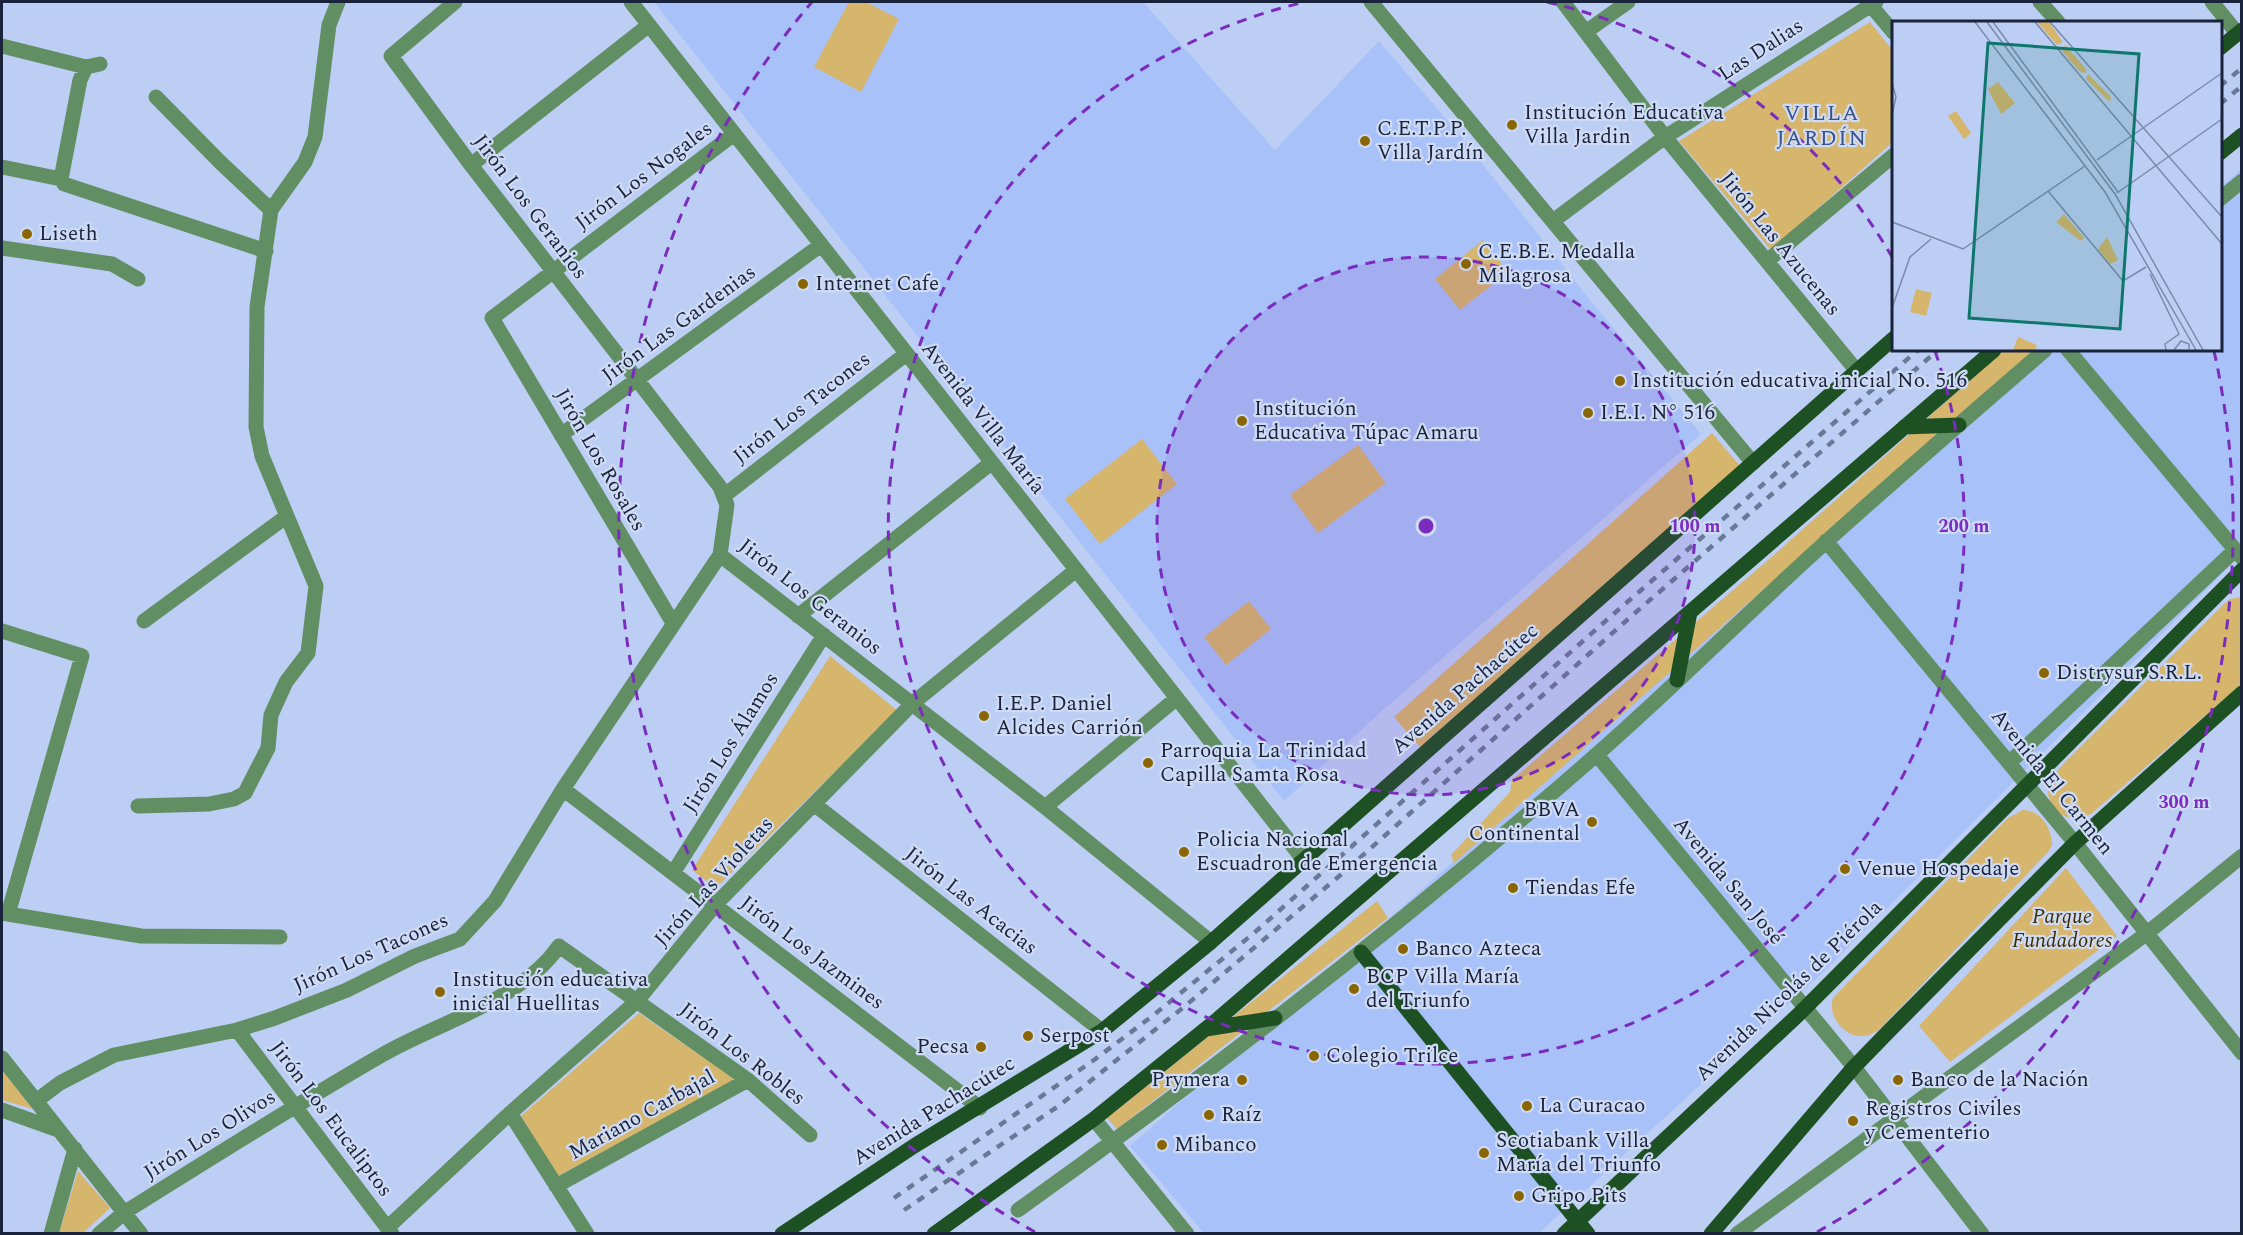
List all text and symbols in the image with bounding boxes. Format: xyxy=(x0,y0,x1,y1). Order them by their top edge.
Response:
street label: Las Dalias xyxy=(1712,10,1810,90)
inset map xyxy=(1892,21,2222,351)
place label: Institución Educativa Villa Jardin xyxy=(1524,97,1725,153)
district label: VILLA JARDÍN xyxy=(1777,97,1867,155)
street label: Jirón Los Nogales xyxy=(568,113,720,239)
place label: C.E.T.P.P. Villa Jardín xyxy=(1377,113,1484,169)
marker: Institución Educativa Villa Jardin xyxy=(1505,118,1519,132)
street label: Jirón Los Geranios xyxy=(465,128,595,286)
marker: C.E.T.P.P. Villa Jardín xyxy=(1358,134,1372,148)
street label: Jirón Las Azucenas xyxy=(1711,165,1849,323)
place label: Liseth xyxy=(39,218,98,250)
marker: Liseth xyxy=(20,227,34,241)
place label: C.E.B.E. Medalla Milagrosa xyxy=(1478,236,1636,292)
street label: Jirón Las Gardenias xyxy=(595,257,763,391)
marker: C.E.B.E. Medalla Milagrosa xyxy=(1459,257,1473,271)
place label: Internet Cafe xyxy=(815,268,939,300)
marker: Internet Cafe xyxy=(796,277,810,291)
street label: Avenida Villa María xyxy=(913,335,1054,502)
street label: Jirón Los Tacones xyxy=(726,344,878,472)
place label: Institución educativa inicial No. 516 xyxy=(1632,365,1967,397)
marker: Institución educativa inicial No. 516 xyxy=(1613,374,1627,388)
street label: Jirón Los Rosales xyxy=(546,382,654,538)
place label: Institución Educativa Túpac Amaru xyxy=(1254,393,1479,449)
place label: I.E.I. N° 516 xyxy=(1600,397,1715,429)
marker: I.E.I. N° 516 xyxy=(1581,406,1595,420)
marker: Institución Educativa Túpac Amaru xyxy=(1235,414,1249,428)
text: 100 m xyxy=(1669,513,1721,540)
text: 200 m xyxy=(1938,513,1990,540)
centre of rings xyxy=(1416,516,1436,536)
street label: Jirón Los Geranios xyxy=(731,531,889,663)
street label: Avenida Pachacútec xyxy=(1384,616,1546,762)
place label: Distrysur S.R.L. xyxy=(2056,657,2202,689)
street label: Jirón Los Álamos xyxy=(675,666,787,820)
marker: Distrysur S.R.L. xyxy=(2037,666,2051,680)
place label: I.E.P. Daniel Alcides Carrión xyxy=(996,688,1143,744)
street label: Avenida El Carmen xyxy=(1983,702,2121,862)
marker: I.E.P. Daniel Alcides Carrión xyxy=(977,709,991,723)
place label: Parroquia La Trinidad Capilla Samta Rosa xyxy=(1160,735,1367,791)
marker: Parroquia La Trinidad Capilla Samta Rosa xyxy=(1141,756,1155,770)
text: 300 m xyxy=(2158,789,2210,816)
place label: BBVA Continental xyxy=(1469,794,1580,850)
street label: Jirón Las Violetas xyxy=(647,810,781,954)
street label: Avenida San José xyxy=(1665,810,1791,952)
marker: BBVA Continental xyxy=(1585,815,1599,829)
place label: Policia Nacional Escuadron de Emergencia xyxy=(1196,824,1438,880)
street label: Jirón Las Acacias xyxy=(898,839,1044,963)
marker: Policia Nacional Escuadron de Emergencia xyxy=(1177,845,1191,859)
place label: Venue Hospedaje xyxy=(1857,853,2019,885)
marker: Venue Hospedaje xyxy=(1838,862,1852,876)
place label: Tiendas Efe xyxy=(1525,872,1635,904)
marker: Tiendas Efe xyxy=(1506,881,1520,895)
street label: Jirón Los Jazmines xyxy=(733,888,891,1018)
street label: Avenida Nicolás de Piérola xyxy=(1688,892,1891,1089)
park label: Parque Fundadores xyxy=(2012,901,2113,957)
street label: Jirón Los Tacones xyxy=(288,904,454,1002)
place label: Banco Azteca xyxy=(1415,933,1542,965)
marker: Banco Azteca xyxy=(1396,942,1410,956)
place label: BCP Villa María del Triunfo xyxy=(1366,961,1520,1017)
place label: Institución educativa inicial Huellitas xyxy=(452,964,649,1020)
marker: BCP Villa María del Triunfo xyxy=(1347,982,1361,996)
marker: Institución educativa inicial Huellitas xyxy=(433,985,447,999)
street label: Jirón Los Robles xyxy=(672,994,812,1114)
place label: Serpost xyxy=(1040,1020,1110,1052)
marker: Serpost xyxy=(1021,1029,1035,1043)
place label: Pecsa xyxy=(916,1031,970,1063)
street label: Jirón Los Eucaliptos xyxy=(261,1034,401,1204)
marker: Pecsa xyxy=(974,1040,988,1054)
place label: Colegio Trilce xyxy=(1326,1040,1458,1072)
street label: Avenida Pachacútec xyxy=(847,1048,1021,1174)
marker: Colegio Trilce xyxy=(1307,1049,1321,1063)
street label: Mariano Carbajal xyxy=(563,1061,721,1169)
place label: Prymera xyxy=(1151,1064,1231,1096)
place label: Banco de la Nación xyxy=(1910,1064,2089,1096)
marker: Prymera xyxy=(1235,1073,1249,1087)
marker: Banco de la Nación xyxy=(1891,1073,1905,1087)
street label: Jirón Los Olivos xyxy=(138,1081,282,1189)
place label: La Curacao xyxy=(1539,1090,1645,1122)
place label: Registros Civiles y Cementerio xyxy=(1864,1093,2021,1149)
place label: Raíz xyxy=(1221,1099,1262,1131)
marker: La Curacao xyxy=(1520,1099,1534,1113)
marker: Raíz xyxy=(1202,1108,1216,1122)
marker: Registros Civiles y Cementerio xyxy=(1846,1114,1860,1128)
place label: Scotiabank Villa María del Triunfo xyxy=(1496,1125,1661,1181)
place label: Mibanco xyxy=(1174,1129,1256,1161)
marker: Mibanco xyxy=(1155,1138,1169,1152)
marker: Scotiabank Villa María del Triunfo xyxy=(1477,1146,1491,1160)
place label: Gripo Pits xyxy=(1531,1180,1627,1212)
marker: Gripo Pits xyxy=(1512,1189,1526,1203)

